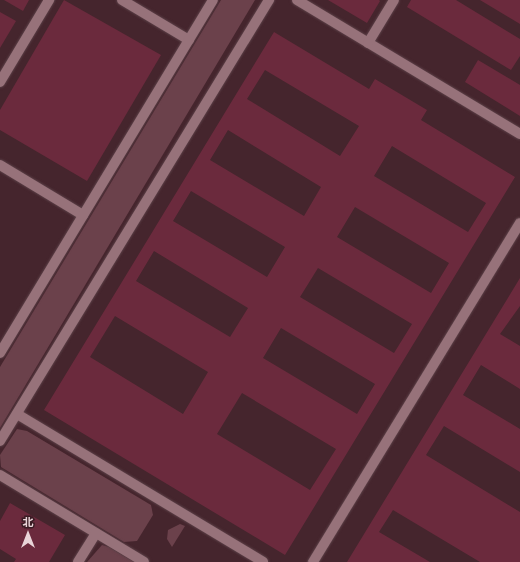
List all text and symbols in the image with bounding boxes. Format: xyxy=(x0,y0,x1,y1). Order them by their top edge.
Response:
north arrow xyxy=(8,514,48,554)
text: 北 xyxy=(23,515,34,529)

